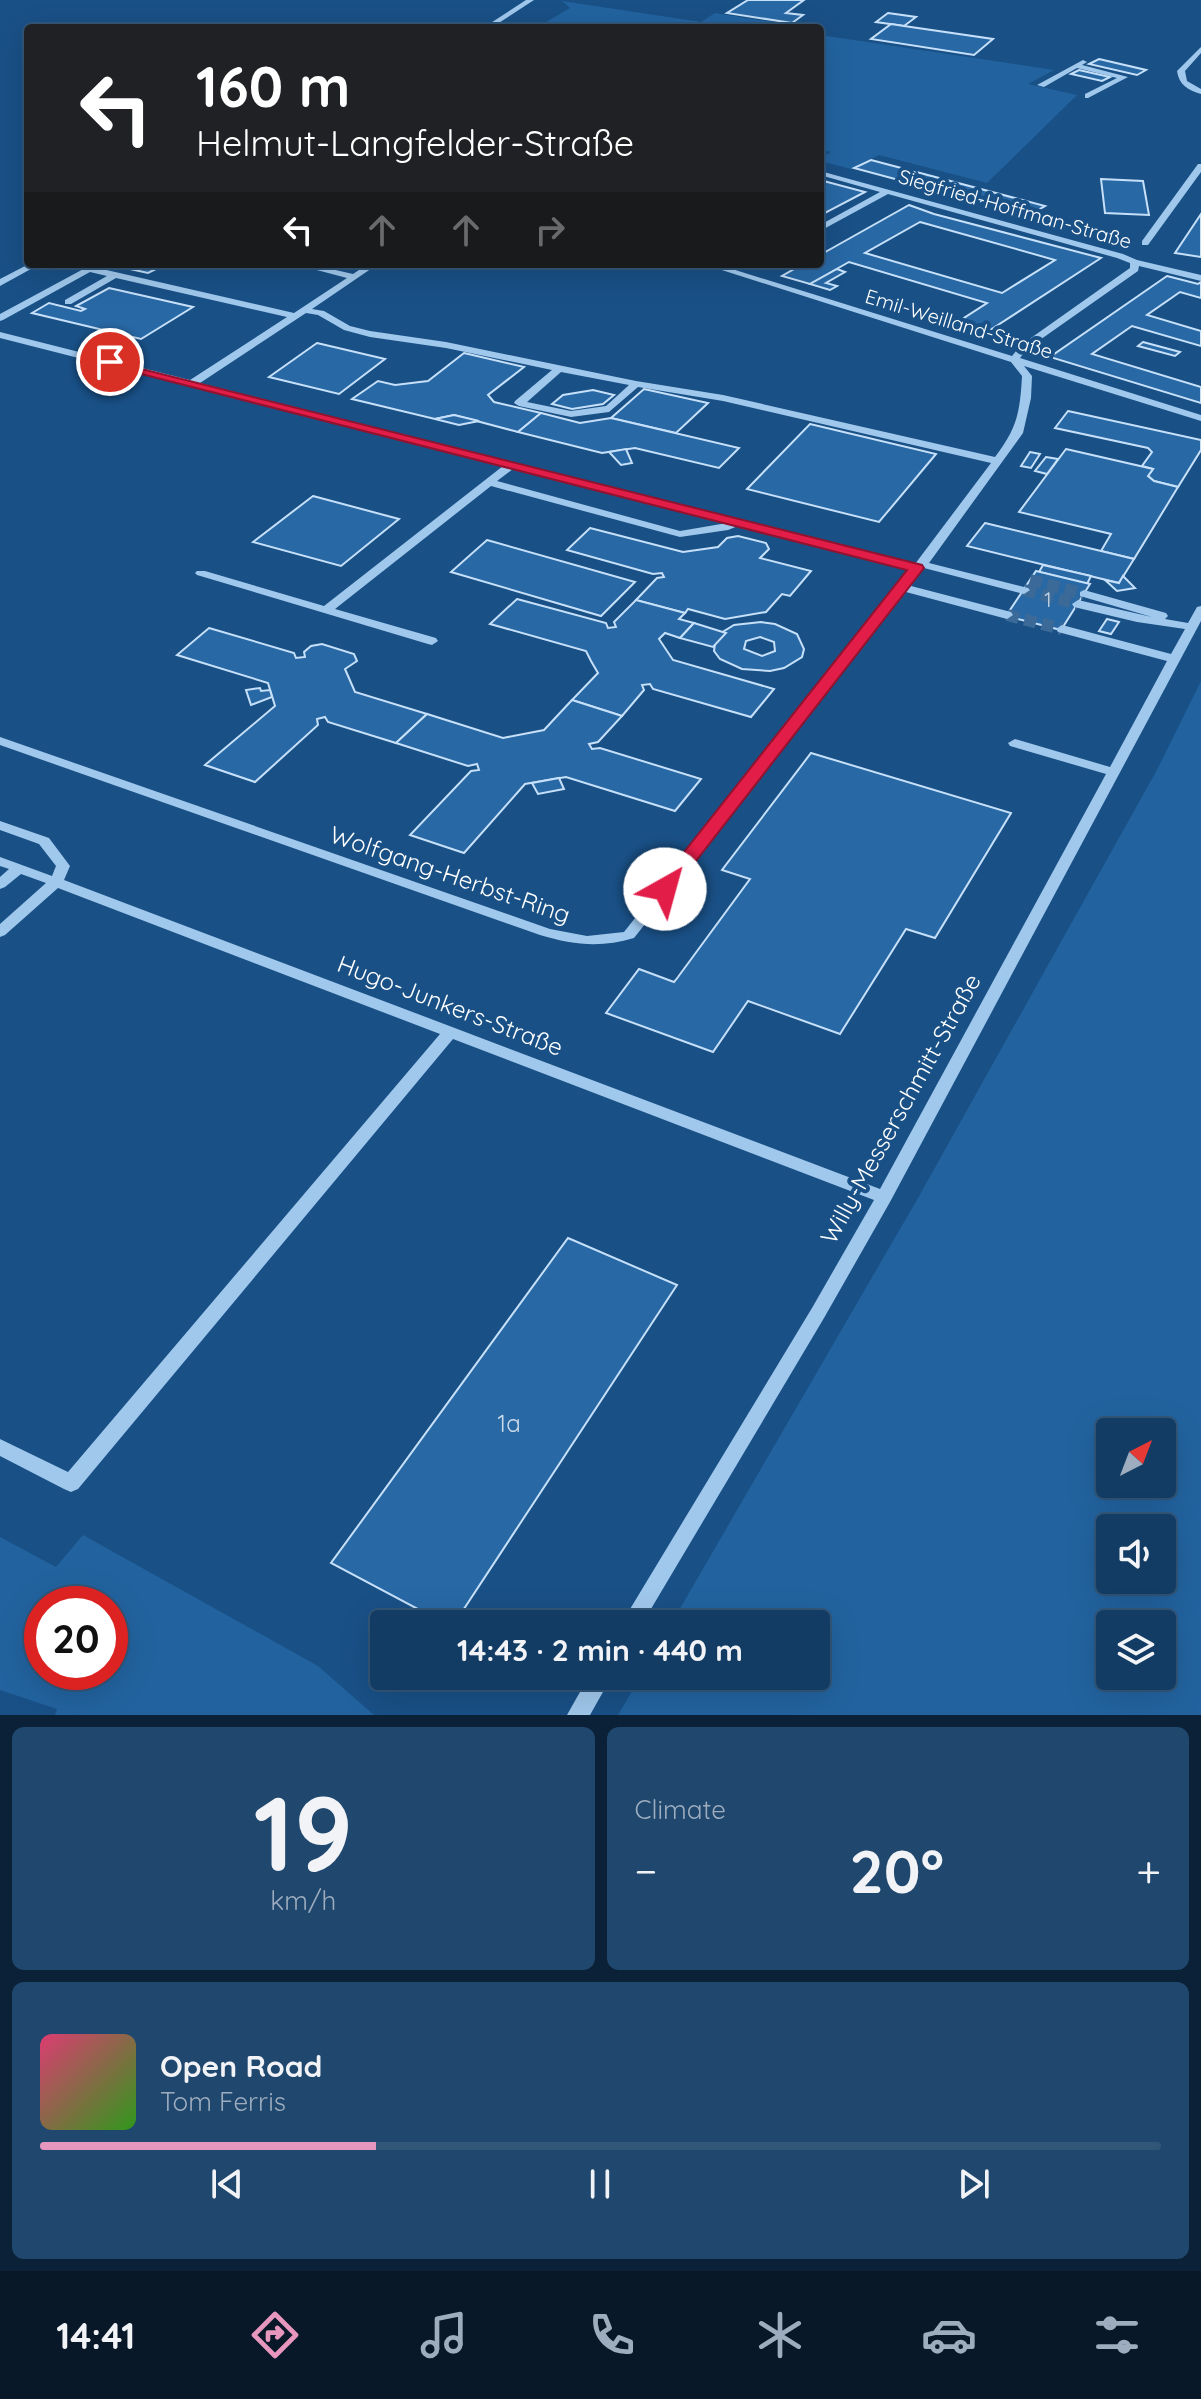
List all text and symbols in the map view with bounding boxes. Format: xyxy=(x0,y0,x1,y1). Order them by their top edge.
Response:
text: 160 m xyxy=(196,51,350,121)
icon: left xyxy=(64,56,168,160)
text: Helmut-Langfelder-Straße xyxy=(196,120,634,165)
street label: Siegfried-Hoffman-Straße xyxy=(896,163,1135,254)
icon: left xyxy=(276,208,320,252)
icon: ahead xyxy=(360,208,404,252)
icon: ahead xyxy=(444,208,488,252)
icon: right xyxy=(528,208,572,252)
street label: Emil-Weilland-Straße xyxy=(862,283,1056,364)
pin xyxy=(76,328,144,396)
icon: arrive xyxy=(88,340,132,384)
house number: 1 xyxy=(1044,587,1052,612)
street label: Wolfgang-Herbst-Ring xyxy=(326,819,575,929)
position arrow xyxy=(623,847,707,931)
street label: Hugo-Junkers-Straße xyxy=(333,948,567,1062)
street label: Willy-Messerschmitt-Straße xyxy=(813,968,987,1249)
house number: 1a xyxy=(497,1408,521,1438)
north arrow xyxy=(1096,1418,1176,1498)
map controls xyxy=(1096,1418,1176,1690)
button: sound xyxy=(1096,1514,1176,1594)
speed limit sign: 20 xyxy=(24,1586,128,1690)
button: layers xyxy=(1096,1610,1176,1690)
text: 14:43 · 2 min · 440 m xyxy=(457,1631,743,1669)
text: 19 xyxy=(253,1767,353,1897)
text: Climate xyxy=(635,1793,726,1826)
text: 20° xyxy=(850,1833,944,1908)
text: − xyxy=(635,1843,657,1898)
text: + xyxy=(1136,1843,1161,1898)
text: km/h xyxy=(270,1884,336,1917)
text: Open Road xyxy=(160,2047,322,2085)
text: Tom Ferris xyxy=(160,2085,286,2118)
icon: previous xyxy=(205,2162,249,2206)
icon: pause xyxy=(578,2162,622,2206)
icon: next xyxy=(952,2162,996,2206)
icon: directions xyxy=(247,2307,303,2363)
icon: music xyxy=(416,2307,472,2363)
icon: phone xyxy=(584,2307,640,2363)
icon: climate xyxy=(752,2307,808,2363)
icon: car xyxy=(921,2307,977,2363)
icon: filters xyxy=(1089,2307,1145,2363)
text: 14:41 xyxy=(56,2313,135,2358)

